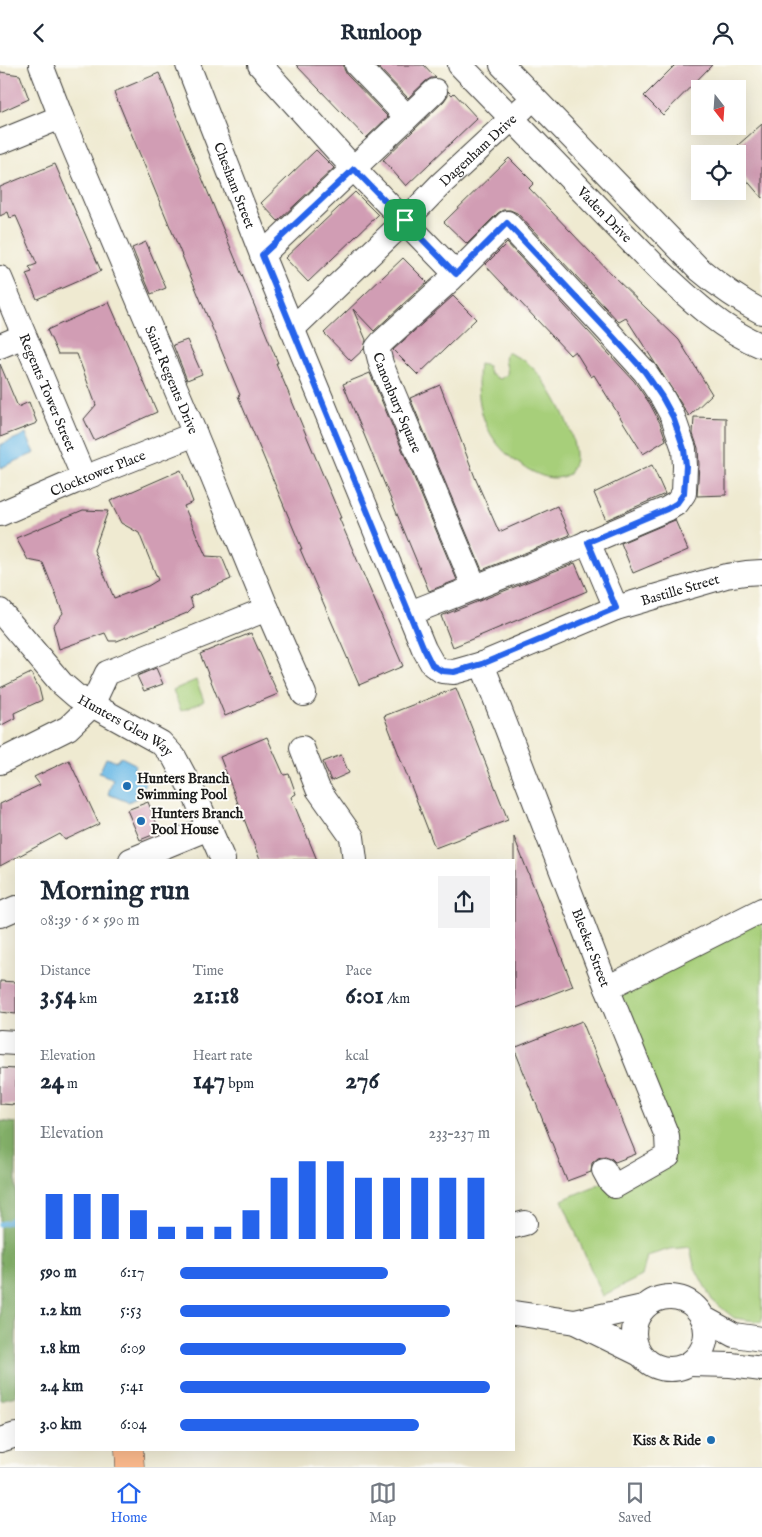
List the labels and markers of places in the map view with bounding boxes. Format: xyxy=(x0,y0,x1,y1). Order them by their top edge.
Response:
pin xyxy=(384,199,426,241)
place label: Hunters Branch Swimming Pool xyxy=(137,770,230,804)
marker: Hunters Branch Swimming Pool xyxy=(121,780,133,792)
place label: Hunters Branch Pool House xyxy=(151,805,244,839)
marker: Hunters Branch Pool House xyxy=(135,815,147,827)
place label: Kiss & Ride xyxy=(632,1432,702,1450)
marker: Kiss & Ride xyxy=(705,1434,717,1446)

